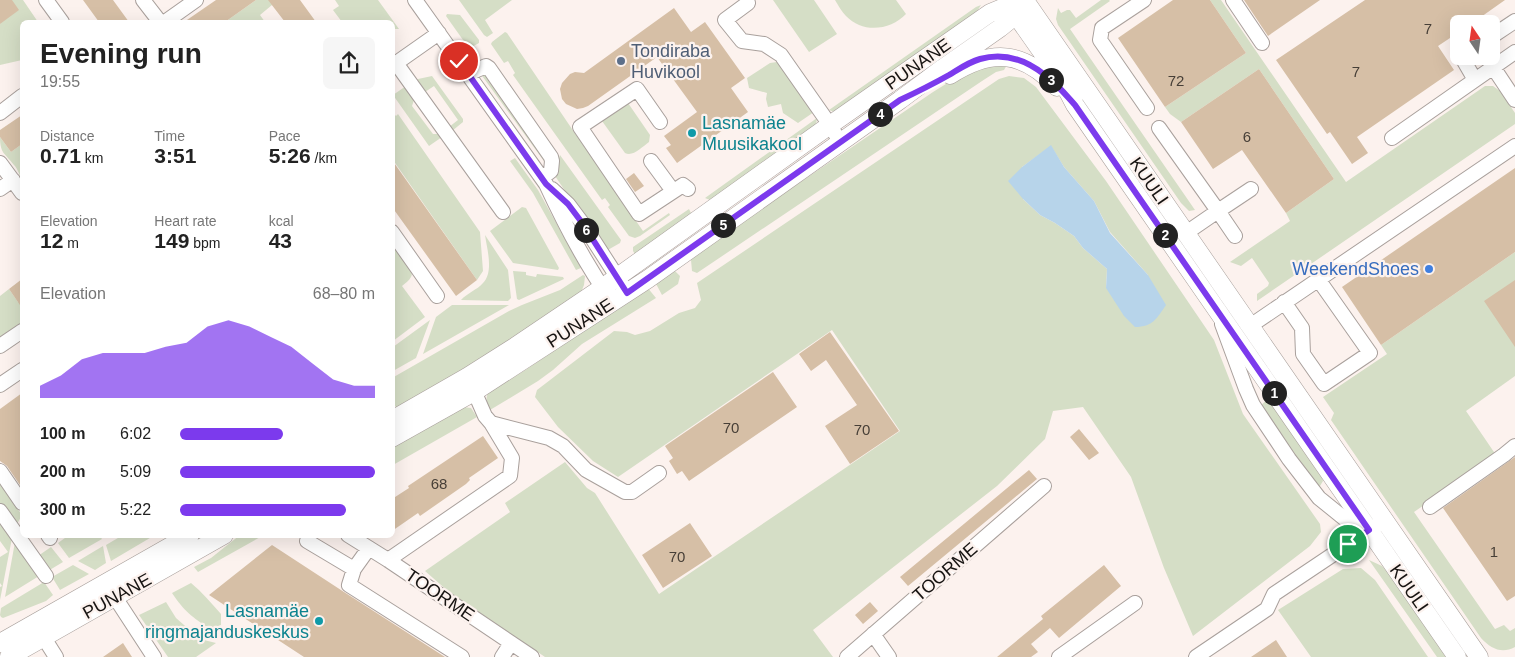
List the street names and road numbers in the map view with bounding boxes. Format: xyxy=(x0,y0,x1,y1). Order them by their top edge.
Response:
street label: PUNANE xyxy=(882,34,954,94)
street label: KUULI xyxy=(1126,154,1172,208)
street label: PUNANE xyxy=(543,294,617,352)
street label: TOORME xyxy=(909,539,981,605)
street label: KUULI xyxy=(1386,561,1432,615)
street label: TOORME xyxy=(402,565,478,625)
street label: PUNANE xyxy=(79,569,155,623)

